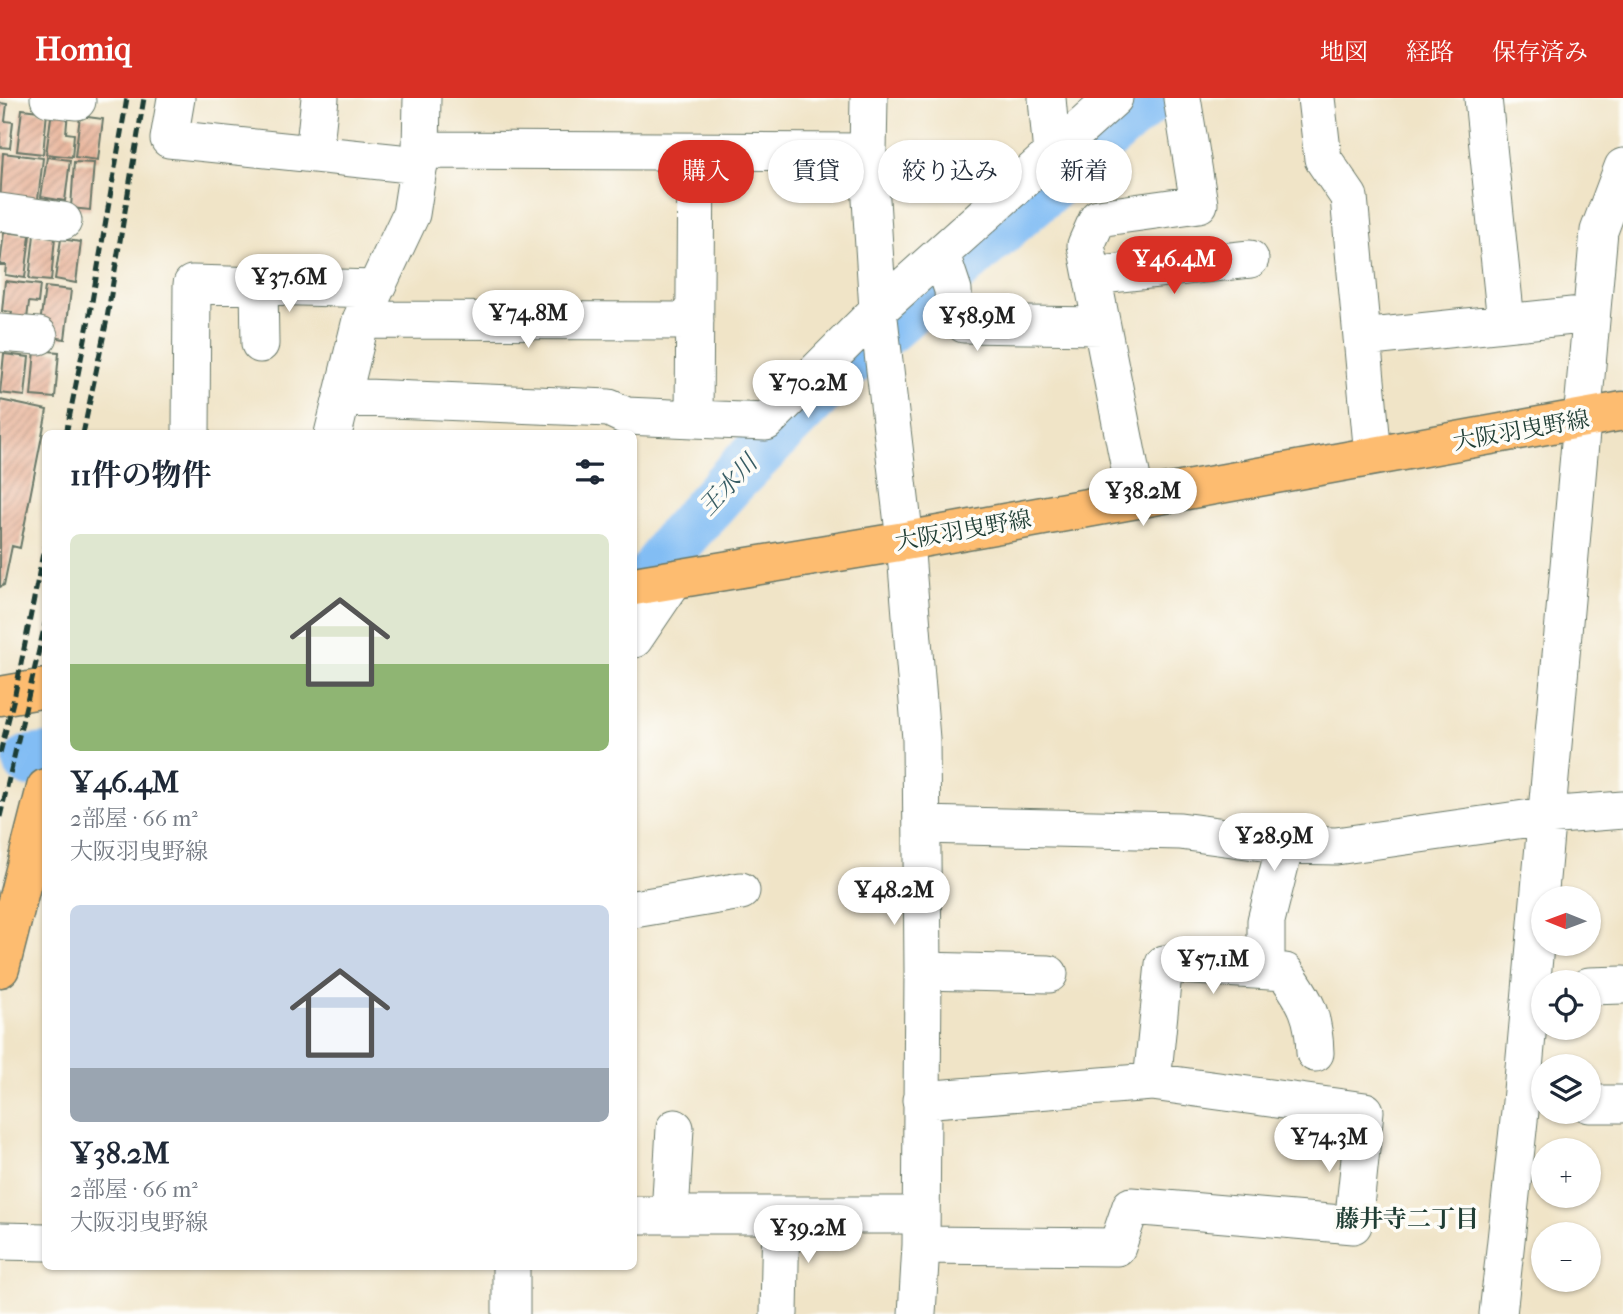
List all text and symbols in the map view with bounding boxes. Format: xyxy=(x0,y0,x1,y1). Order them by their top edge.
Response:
text: Homiq xyxy=(35,30,131,69)
text: 地図 xyxy=(1320,38,1368,66)
text: 経路 xyxy=(1406,38,1454,66)
text: 保存済み xyxy=(1492,38,1588,66)
chip: 購入 xyxy=(658,140,754,203)
chip: 賃貸 xyxy=(768,140,864,203)
chip: 絞り込み xyxy=(878,140,1022,203)
chip: 新着 xyxy=(1036,140,1132,203)
pin: ¥46.4M xyxy=(1117,236,1231,296)
text: ¥46.4M xyxy=(1132,245,1216,272)
pin: ¥37.6M xyxy=(232,254,346,314)
text: ¥37.6M xyxy=(251,263,327,290)
pin: ¥74.8M xyxy=(471,290,585,350)
pin: ¥58.9M xyxy=(920,294,1034,353)
text: ¥74.8M xyxy=(488,299,568,326)
text: ¥58.9M xyxy=(939,302,1015,329)
pin: ¥70.2M xyxy=(751,360,865,420)
text: ¥70.2M xyxy=(769,369,847,396)
street label: 大阪羽曳野線 xyxy=(1451,405,1591,456)
water label: 王水川 xyxy=(693,447,765,521)
icon: filters xyxy=(571,453,609,491)
text: 11件の物件 xyxy=(70,458,211,493)
pin: ¥38.2M xyxy=(1086,468,1200,528)
text: ¥38.2M xyxy=(1105,477,1181,504)
street label: 大阪羽曳野線 xyxy=(893,505,1033,556)
icon: home xyxy=(277,579,403,705)
text: ¥46.4M xyxy=(70,765,179,800)
text: 2部屋 · 66 m² xyxy=(70,805,198,832)
pin: ¥28.9M xyxy=(1217,814,1331,873)
text: ¥28.9M xyxy=(1235,822,1313,849)
text: 大阪羽曳野線 xyxy=(70,838,208,865)
pin: ¥48.2M xyxy=(837,868,951,927)
text: ¥48.2M xyxy=(854,876,934,903)
north arrow xyxy=(1531,886,1601,956)
map controls xyxy=(1531,886,1601,1292)
pin: ¥57.1M xyxy=(1156,936,1270,996)
text: ¥57.1M xyxy=(1177,945,1249,972)
icon: home xyxy=(277,950,403,1076)
button: locate xyxy=(1531,970,1601,1040)
button: layers xyxy=(1531,1054,1601,1124)
pin: ¥74.3M xyxy=(1272,1114,1386,1174)
text: ¥74.3M xyxy=(1290,1123,1368,1150)
text: ¥38.2M xyxy=(70,1136,169,1171)
button: + xyxy=(1531,1138,1601,1208)
text: 2部屋 · 66 m² xyxy=(70,1176,198,1203)
district label: 藤井寺二丁目 xyxy=(1335,1205,1479,1233)
pin: ¥39.2M xyxy=(751,1206,865,1265)
text: 大阪羽曳野線 xyxy=(70,1209,208,1236)
text: ¥39.2M xyxy=(770,1214,846,1241)
button: − xyxy=(1531,1222,1601,1292)

